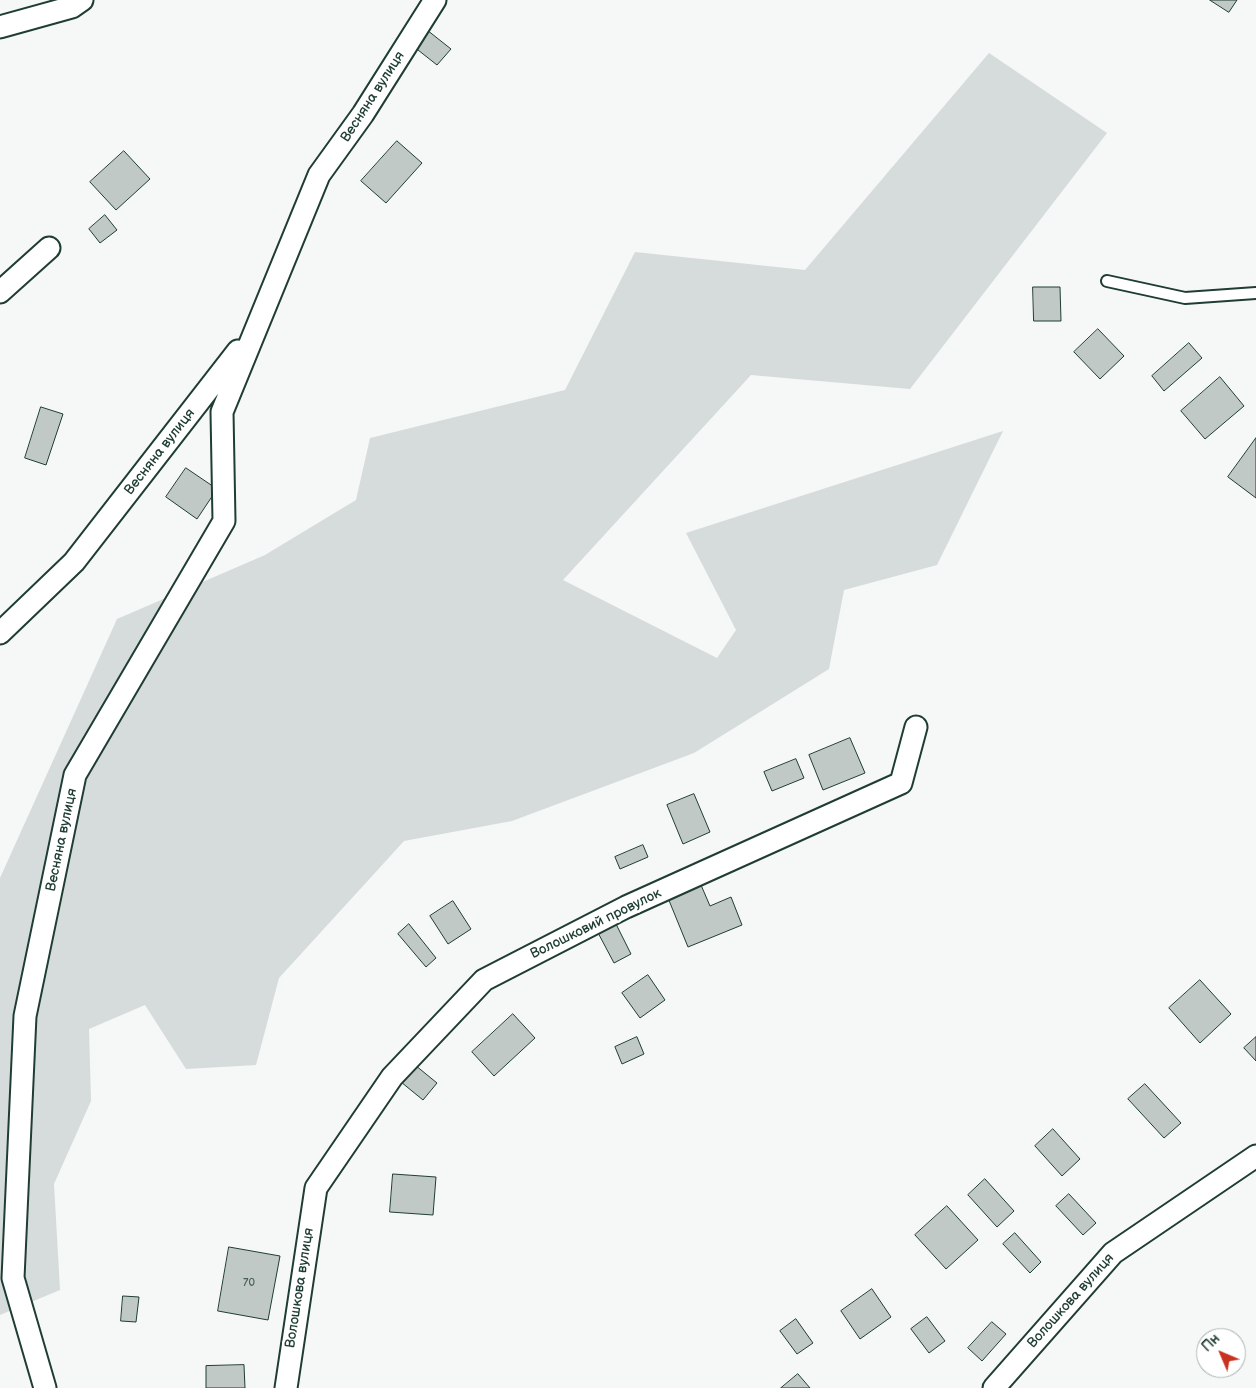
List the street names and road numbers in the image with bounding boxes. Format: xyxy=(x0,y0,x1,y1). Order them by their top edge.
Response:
street label: Весняна вулиця xyxy=(337,48,409,146)
street label: Весняна вулиця xyxy=(121,406,199,498)
street label: Весняна вулиця xyxy=(43,787,81,893)
street label: Волошковий провулок xyxy=(528,885,664,963)
street label: Волошкова вулиця xyxy=(282,1227,318,1349)
street label: Волошкова вулиця xyxy=(1024,1250,1118,1352)

